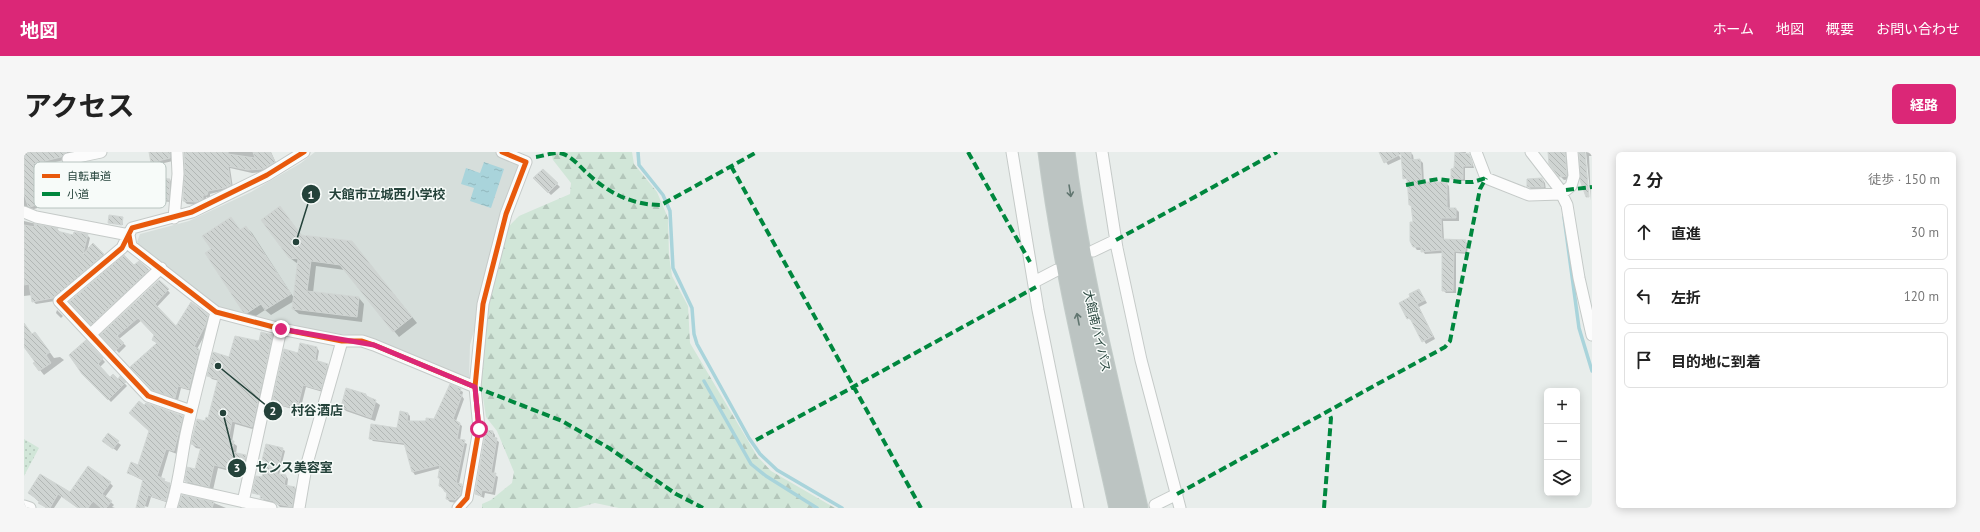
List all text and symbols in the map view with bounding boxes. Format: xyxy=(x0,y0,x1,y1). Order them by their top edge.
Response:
text: 地図 xyxy=(20,18,58,42)
text: ホーム xyxy=(1712,20,1754,38)
text: 地図 xyxy=(1776,20,1804,38)
text: 概要 xyxy=(1826,20,1854,38)
text: お問い合わせ xyxy=(1876,20,1960,38)
button: 経路 xyxy=(1892,84,1956,124)
text: アクセス xyxy=(24,87,135,124)
legend xyxy=(34,162,166,208)
text: 自転車道 xyxy=(67,169,111,183)
text: 2 分 xyxy=(1632,169,1663,191)
text: 徒歩 · 150 m xyxy=(1868,171,1940,188)
callout: 大館市立城西小学校 xyxy=(301,182,454,207)
one-way arrow xyxy=(1066,184,1074,197)
text: 大館市立城西小学校 xyxy=(328,186,446,203)
text: 小道 xyxy=(67,187,89,201)
text: 1 xyxy=(308,187,314,202)
icon: ahead xyxy=(1633,221,1655,243)
text: 直進 xyxy=(1671,224,1701,243)
text: 30 m xyxy=(1911,224,1939,241)
icon: left xyxy=(1633,285,1655,307)
street label: 大館南バイパス xyxy=(1081,288,1114,373)
text: 左折 xyxy=(1671,288,1701,307)
text: 120 m xyxy=(1904,288,1939,305)
one-way arrow xyxy=(1074,313,1082,326)
route end xyxy=(272,320,290,338)
icon: arrive xyxy=(1633,349,1655,371)
text: 目的地に到着 xyxy=(1671,352,1761,371)
map controls xyxy=(1544,388,1580,496)
button: + xyxy=(1544,388,1580,424)
callout: 村谷酒店 xyxy=(263,398,351,423)
text: 村谷酒店 xyxy=(291,402,343,419)
text: 2 xyxy=(270,403,276,418)
route start xyxy=(470,420,488,438)
button: − xyxy=(1544,424,1580,460)
callout: センス美容室 xyxy=(227,455,341,480)
text: センス美容室 xyxy=(255,459,333,476)
text: 3 xyxy=(234,460,240,475)
button: layers xyxy=(1544,460,1580,496)

